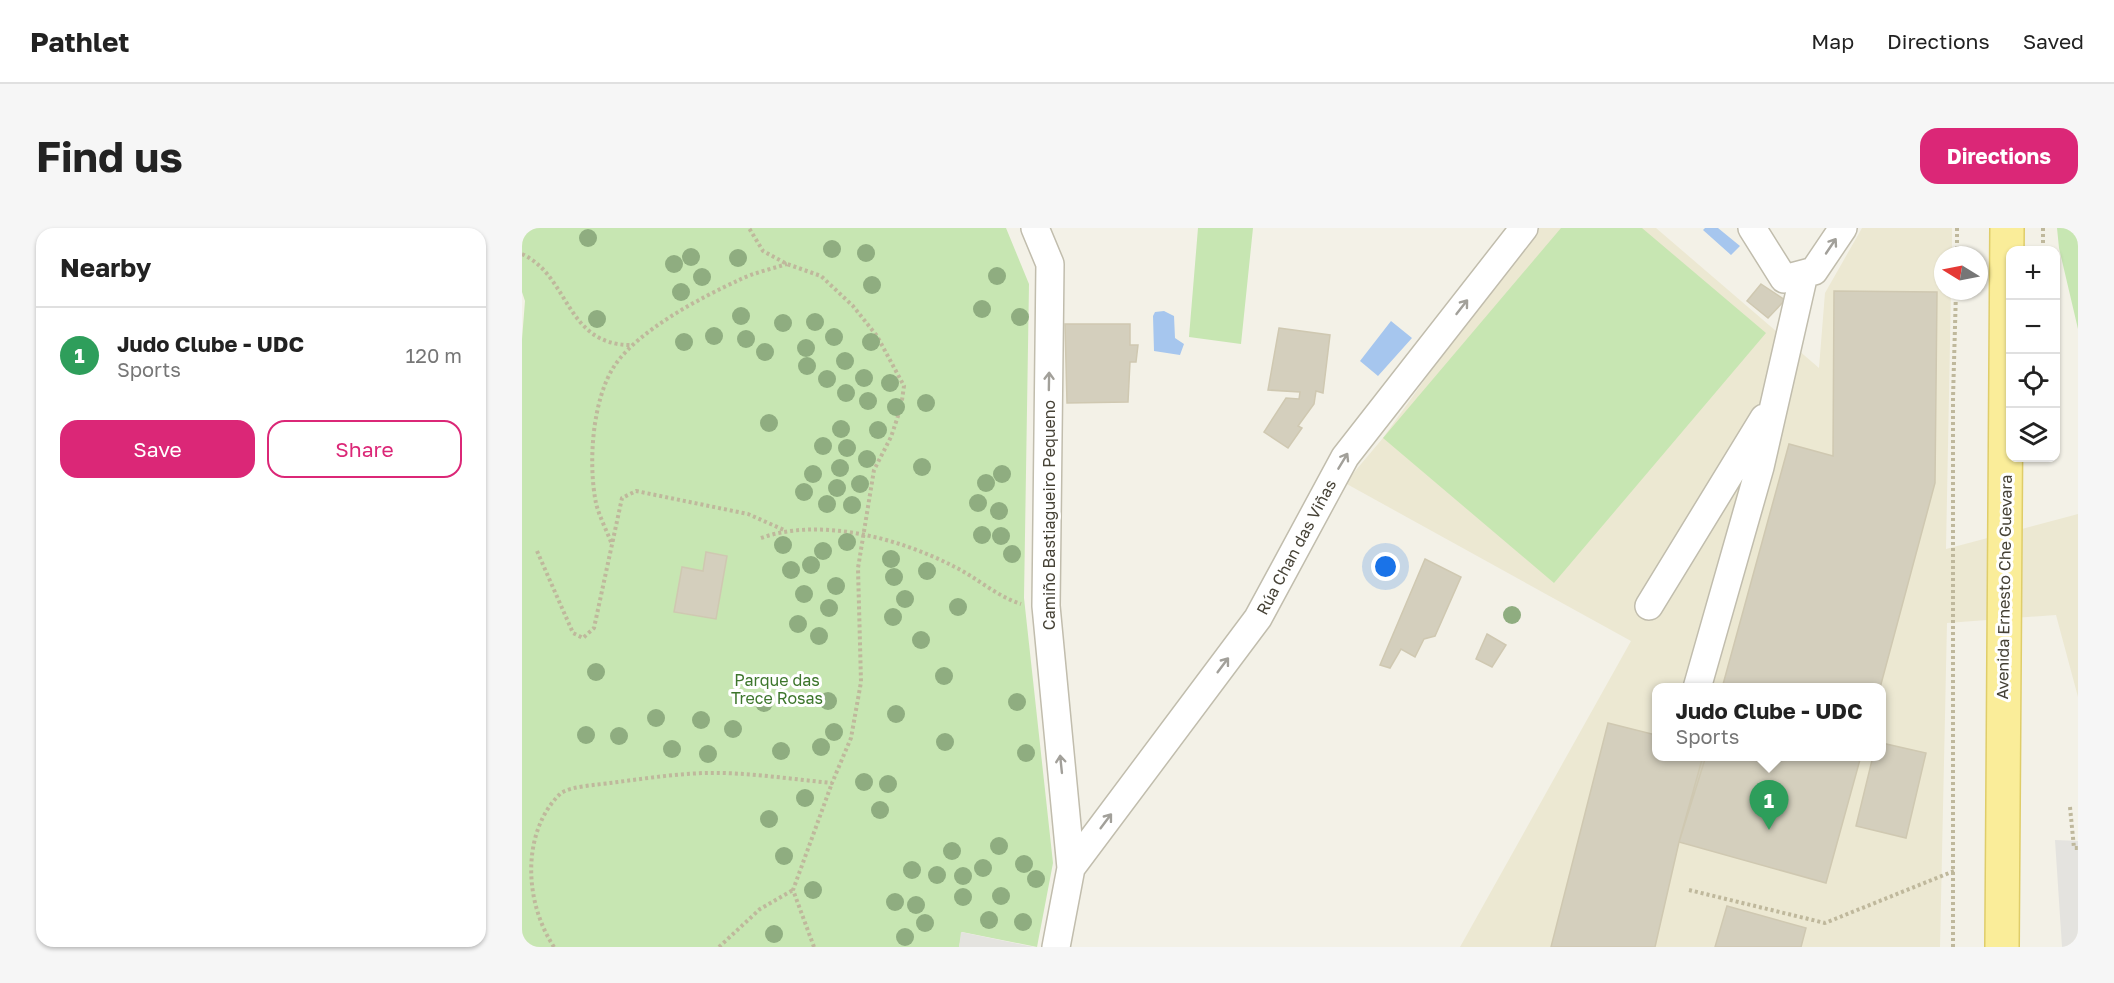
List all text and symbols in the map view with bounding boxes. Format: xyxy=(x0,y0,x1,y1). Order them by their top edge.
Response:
text: Pathlet xyxy=(30,25,130,58)
text: Map xyxy=(1811,28,1854,54)
text: Directions xyxy=(1887,28,1990,54)
text: Saved xyxy=(2023,28,2084,54)
button: Directions xyxy=(1920,128,2078,184)
text: Find us xyxy=(36,131,183,181)
one-way arrow xyxy=(1825,238,1837,255)
north arrow xyxy=(1934,246,1988,300)
map controls xyxy=(2006,246,2060,462)
button: + xyxy=(2006,246,2060,300)
text: Nearby xyxy=(60,252,151,283)
one-way arrow xyxy=(1456,299,1469,315)
button: − xyxy=(2006,300,2060,354)
text: Judo Clube - UDC xyxy=(117,330,304,357)
text: 1 xyxy=(74,343,85,367)
text: 120 m xyxy=(406,343,462,367)
button: locate xyxy=(2006,354,2060,408)
text: Sports xyxy=(117,357,181,381)
one-way arrow xyxy=(1043,372,1054,392)
street label: Camiño Bastiagueiro Pequeno xyxy=(1039,400,1059,630)
button: layers xyxy=(2006,408,2060,462)
button: Save xyxy=(60,420,255,478)
button: Share xyxy=(267,420,462,478)
one-way arrow xyxy=(1337,453,1349,470)
street label: Avenida Ernesto Che Guevara xyxy=(1992,474,2016,700)
street label: Rúa Chan das Viñas xyxy=(1252,476,1340,618)
your location xyxy=(1371,552,1400,581)
one-way arrow xyxy=(1217,658,1229,674)
park label: Parque das Trece Rosas xyxy=(731,670,823,708)
popup xyxy=(1652,683,1886,761)
text: Judo Clube - UDC xyxy=(1675,697,1863,724)
text: Sports xyxy=(1675,724,1739,748)
one-way arrow xyxy=(1055,755,1066,775)
pin: 1 xyxy=(1750,780,1788,830)
one-way arrow xyxy=(1100,814,1112,830)

